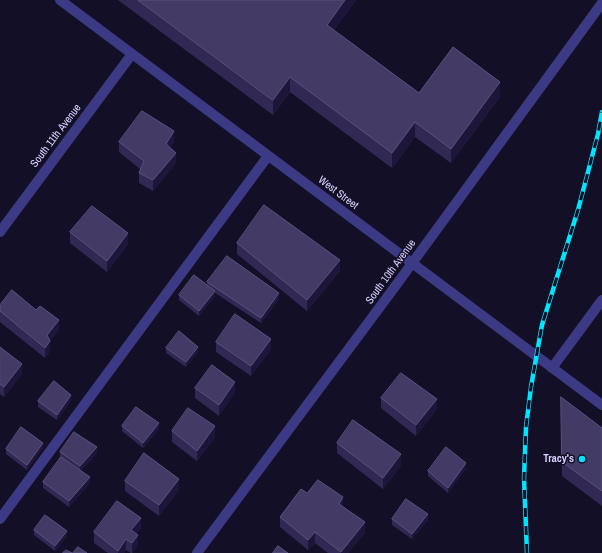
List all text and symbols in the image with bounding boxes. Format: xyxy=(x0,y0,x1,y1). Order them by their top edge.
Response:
street label: South 11th Avenue xyxy=(28,102,84,170)
street label: West Street xyxy=(315,174,361,212)
street label: South 10th Avenue xyxy=(363,237,419,307)
place label: Tracy's xyxy=(543,452,574,466)
marker: Tracy's xyxy=(577,454,587,464)

